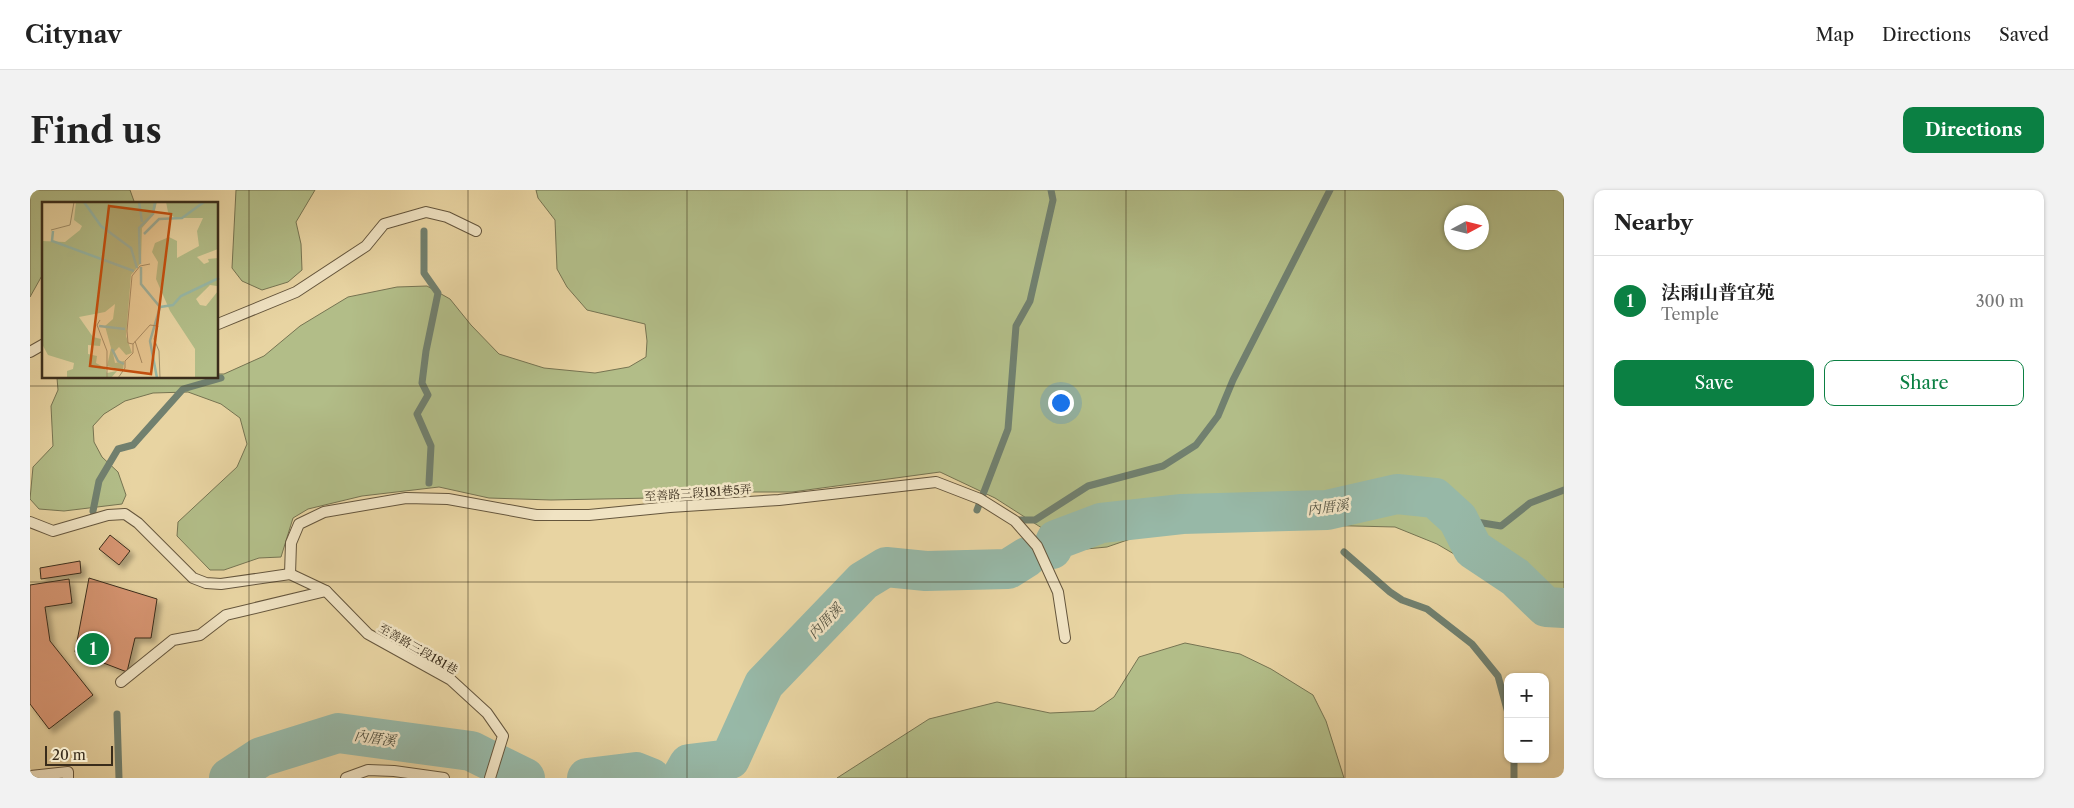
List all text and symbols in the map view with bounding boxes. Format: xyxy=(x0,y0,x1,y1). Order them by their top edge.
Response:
text: Citynav xyxy=(25,20,122,49)
text: Map xyxy=(1815,24,1854,46)
text: Directions xyxy=(1882,24,1971,46)
text: Saved xyxy=(1999,24,2049,46)
button: Directions xyxy=(1903,107,2044,153)
text: Find us xyxy=(30,109,162,152)
inset map xyxy=(42,202,219,379)
north arrow xyxy=(1444,205,1489,250)
text: Nearby xyxy=(1614,210,1693,235)
text: 法雨山普宜苑 xyxy=(1661,281,1775,304)
text: 1 xyxy=(1626,291,1634,311)
text: 300 m xyxy=(1976,291,2024,311)
text: Temple xyxy=(1661,304,1719,324)
button: Save xyxy=(1614,360,1814,406)
button: Share xyxy=(1824,360,2024,406)
your location xyxy=(1048,390,1074,416)
street label: 至善路三段181巷5弄 xyxy=(644,481,752,504)
water label: 內厝溪 xyxy=(1306,495,1352,518)
water label: 內厝溪 xyxy=(804,598,847,642)
street label: 至善路三段181巷 xyxy=(376,620,461,677)
pin: 1 xyxy=(77,630,109,668)
map controls xyxy=(1504,673,1549,763)
button: + xyxy=(1504,673,1549,718)
button: − xyxy=(1504,718,1549,763)
water label: 內厝溪 xyxy=(353,726,399,750)
scale bar xyxy=(45,743,112,766)
text: 20 m xyxy=(52,746,86,764)

